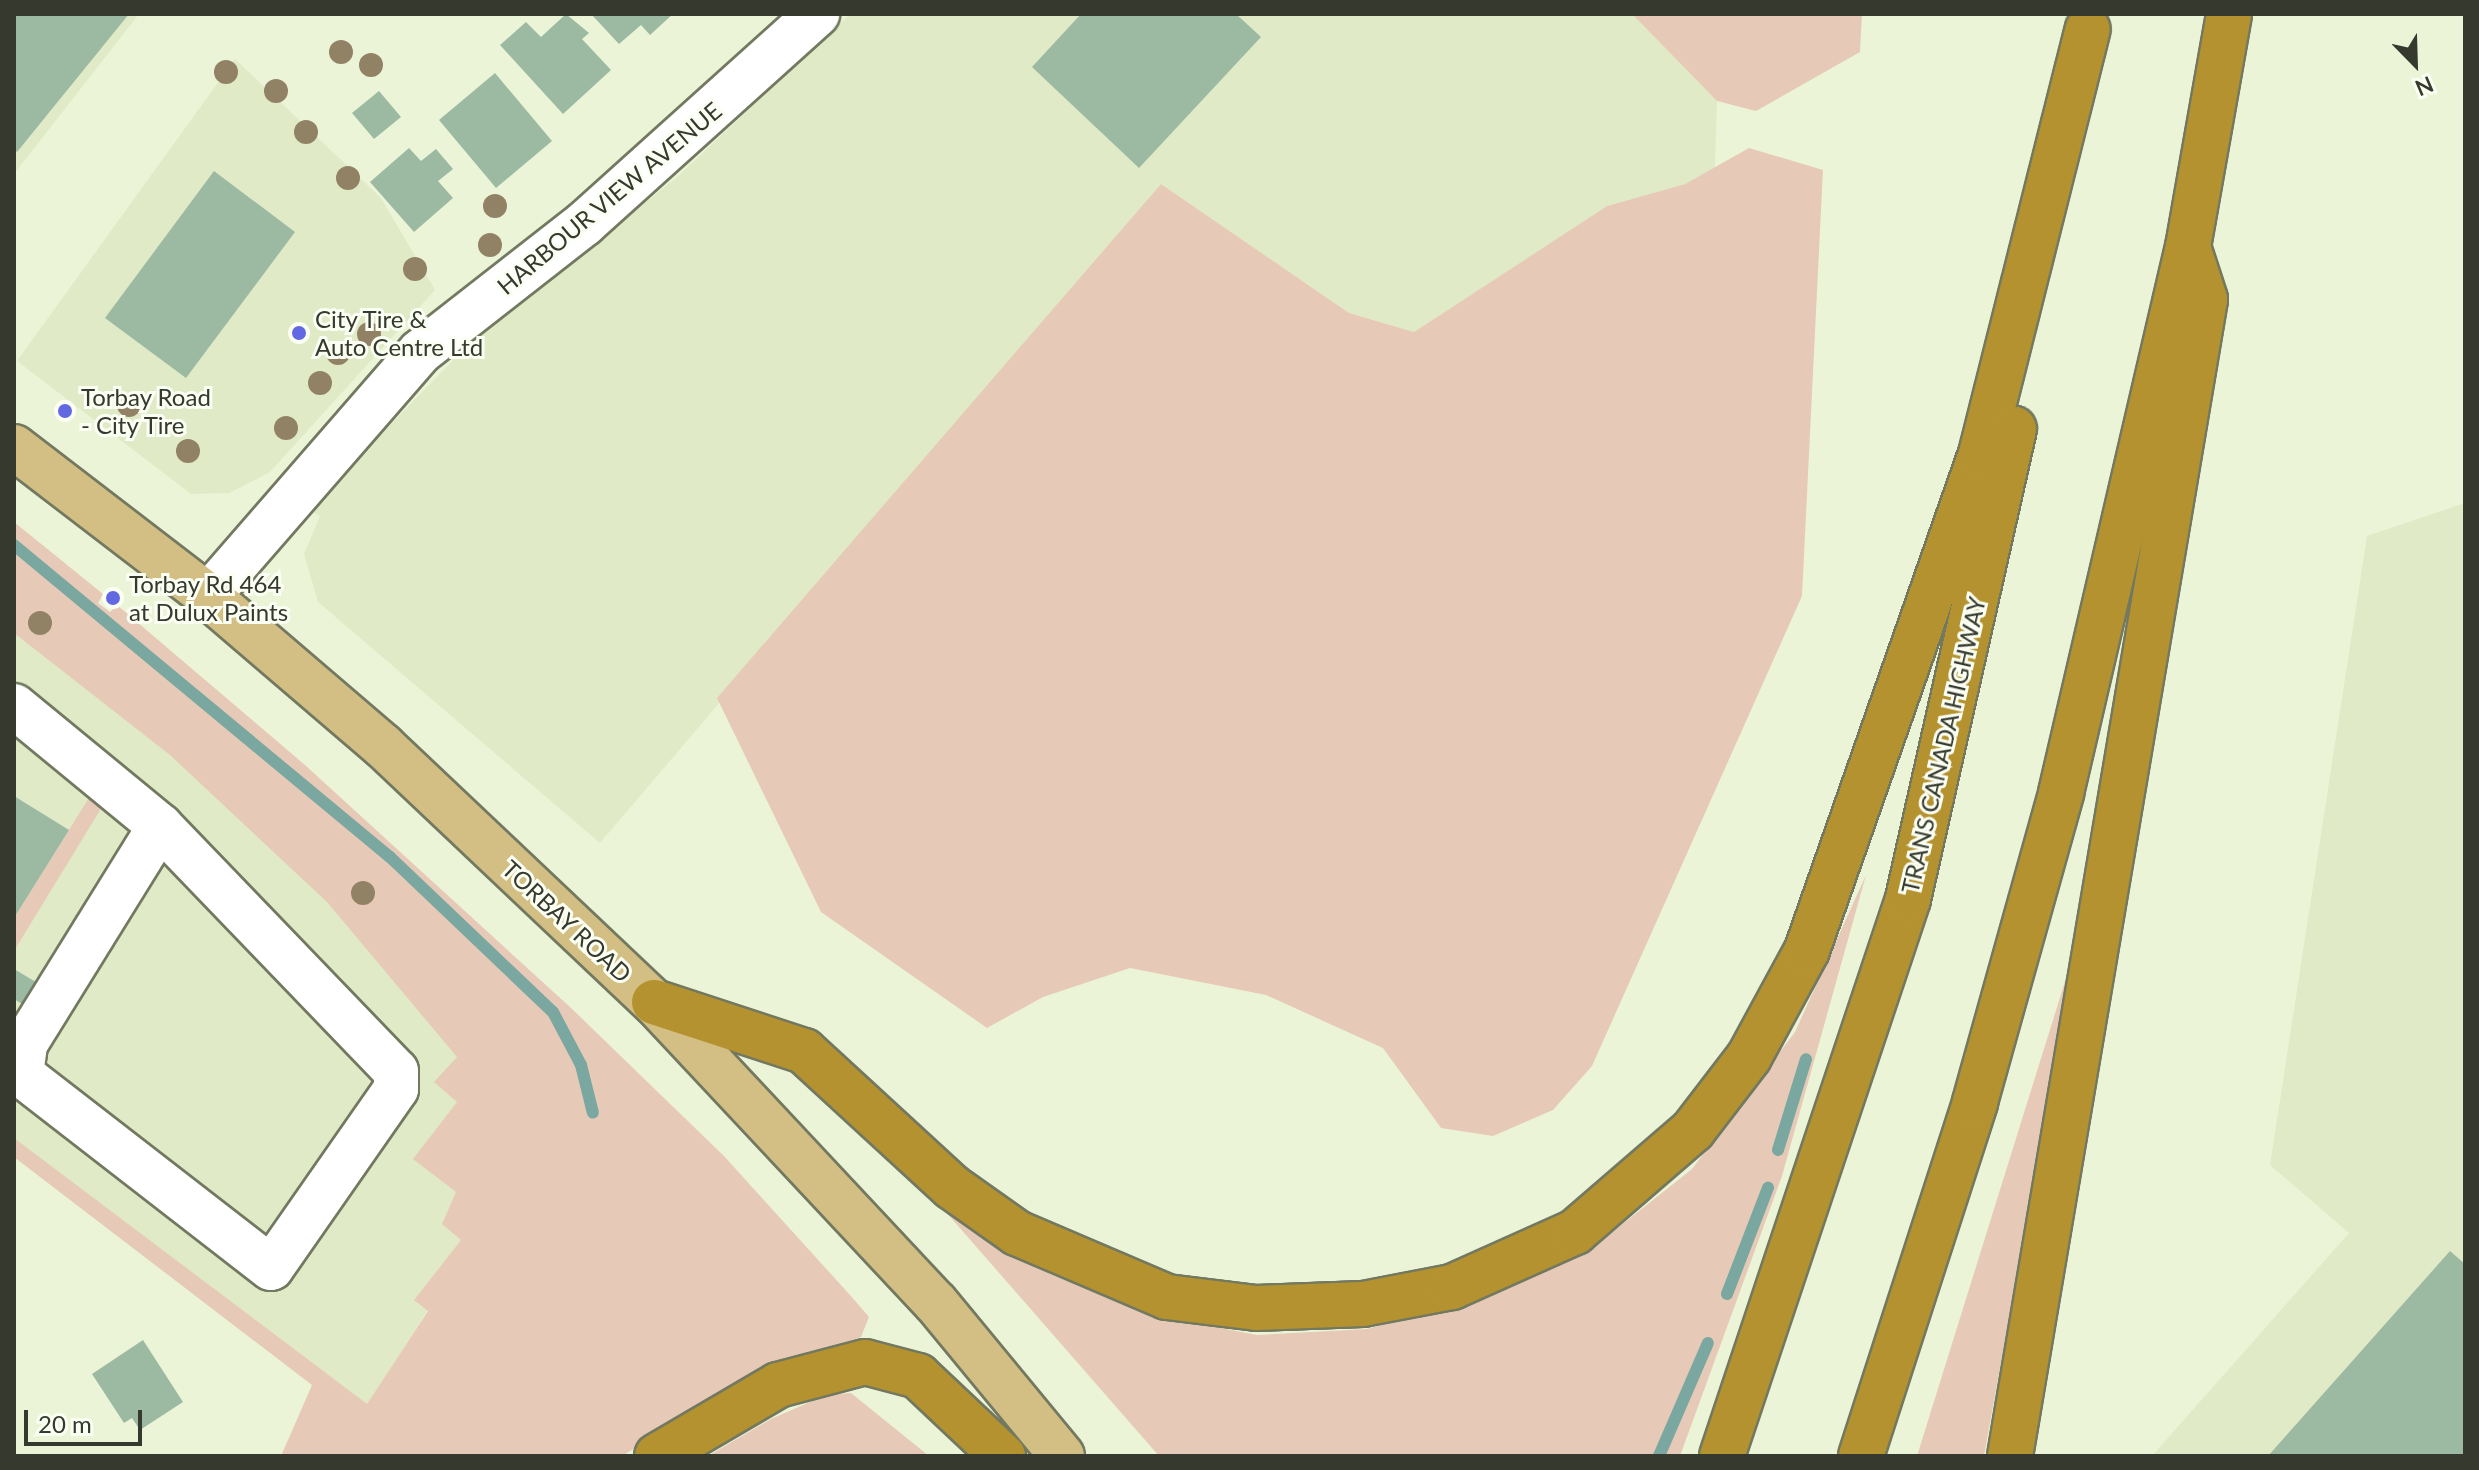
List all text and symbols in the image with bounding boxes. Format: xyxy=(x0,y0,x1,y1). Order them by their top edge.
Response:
north arrow xyxy=(2375,24,2455,104)
text: N xyxy=(2412,71,2438,102)
street label: HARBOUR VIEW AVENUE xyxy=(490,95,728,301)
place label: City Tire & Auto Centre Ltd xyxy=(315,305,483,361)
marker: City Tire & Auto Centre Ltd xyxy=(290,324,308,342)
place label: Torbay Road - City Tire xyxy=(81,383,211,439)
marker: Torbay Road - City Tire xyxy=(56,402,74,420)
place label: Torbay Rd 464 at Dulux Paints xyxy=(129,570,288,626)
marker: Torbay Rd 464 at Dulux Paints xyxy=(104,589,122,607)
street label: TRANS CANADA HIGHWAY xyxy=(1895,594,1991,896)
street label: TORBAY ROAD xyxy=(496,854,638,988)
scale bar xyxy=(28,1394,146,1444)
text: 20 m xyxy=(38,1409,92,1438)

